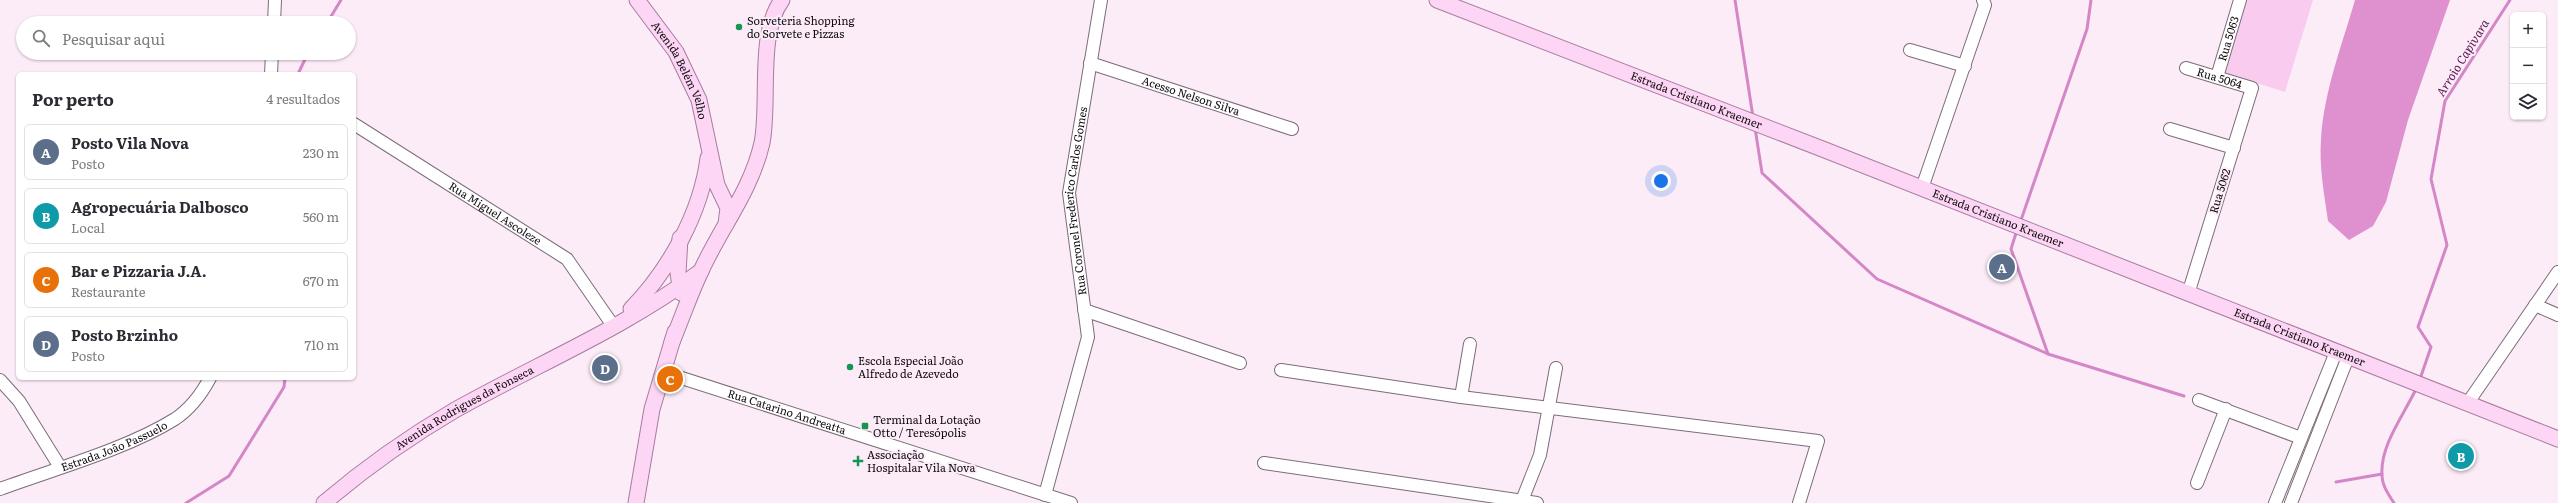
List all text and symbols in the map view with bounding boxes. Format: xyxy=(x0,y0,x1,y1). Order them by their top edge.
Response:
place label: Sorveteria Shopping do Sorvete e Pizzas xyxy=(747,12,855,41)
map controls xyxy=(2510,12,2546,120)
button: + xyxy=(2510,12,2546,48)
street label: Rua 5063 xyxy=(2213,14,2242,63)
water label: Arroio Capivara xyxy=(2431,15,2493,100)
search box xyxy=(16,16,356,60)
street label: Avenida Belém Velho xyxy=(648,17,712,121)
marker: Sorveteria Shopping do Sorvete e Pizzas xyxy=(734,22,744,32)
icon: search xyxy=(30,27,52,49)
text: Pesquisar aqui xyxy=(62,27,165,50)
button: − xyxy=(2510,48,2546,84)
street label: Rua 5064 xyxy=(2195,63,2244,92)
street label: Estrada Cristiano Kraemer xyxy=(1629,67,1765,132)
street label: Acesso Nelson Silva xyxy=(1140,71,1242,118)
button: layers xyxy=(2510,84,2546,120)
text: Por perto xyxy=(32,86,114,111)
text: 4 resultados xyxy=(266,89,340,108)
street label: Rua Coronel Frederico Carlos Gomes xyxy=(1060,105,1090,297)
text: Posto Vila Nova xyxy=(71,131,189,154)
text: A xyxy=(41,143,51,162)
text: 230 m xyxy=(303,143,339,162)
text: Posto xyxy=(71,154,105,173)
street label: Rua 5062 xyxy=(2205,166,2234,215)
your location xyxy=(1651,171,1671,191)
street label: Rua Miguel Ascoleze xyxy=(446,177,545,248)
street label: Estrada Cristiano Kraemer xyxy=(1930,184,2067,251)
text: Agropecuária Dalbosco xyxy=(71,195,249,218)
text: B xyxy=(42,207,50,226)
text: 560 m xyxy=(303,207,339,226)
text: Local xyxy=(71,218,105,237)
pin: A xyxy=(1989,252,2015,282)
text: Bar e Pizzaria J.A. xyxy=(71,259,207,282)
text: C xyxy=(41,271,51,290)
text: 670 m xyxy=(303,271,339,290)
text: Restaurante xyxy=(71,282,146,301)
street label: Estrada Cristiano Kraemer xyxy=(2232,303,2369,370)
text: Posto Brzinho xyxy=(71,323,178,346)
text: D xyxy=(41,335,51,354)
text: 710 m xyxy=(304,335,339,354)
text: Posto xyxy=(71,346,105,365)
place label: Escola Especial João Alfredo de Azevedo xyxy=(858,352,963,381)
pin: D xyxy=(592,353,618,383)
street label: Avenida Rodrigues da Fonseca xyxy=(391,361,536,453)
marker: Escola Especial João Alfredo de Azevedo xyxy=(845,362,855,372)
pin: C xyxy=(657,364,683,394)
street label: Rua Catarino Andreatta xyxy=(726,384,848,437)
place label: Terminal da Lotação Otto / Teresópolis xyxy=(873,411,981,440)
street label: Estrada João Passuelo xyxy=(58,416,170,474)
marker: Terminal da Lotação Otto / Teresópolis xyxy=(860,421,870,431)
pin: B xyxy=(2448,441,2474,471)
place label: Associação Hospitalar Vila Nova xyxy=(867,446,975,475)
marker: Associação Hospitalar Vila Nova xyxy=(852,455,864,467)

